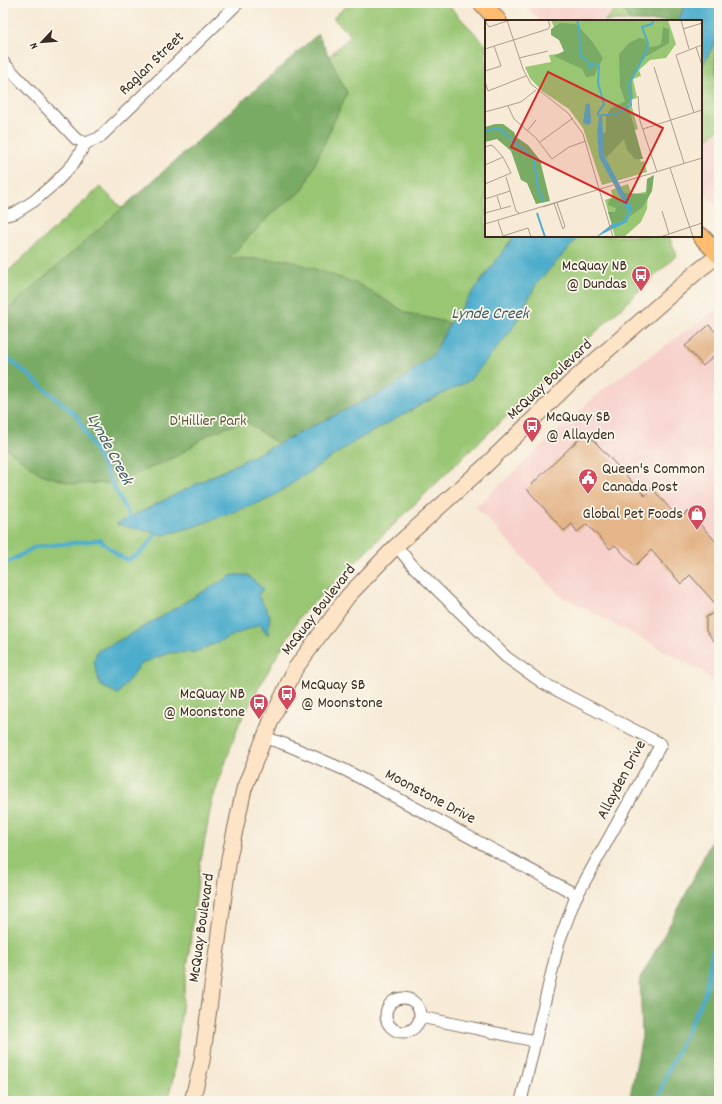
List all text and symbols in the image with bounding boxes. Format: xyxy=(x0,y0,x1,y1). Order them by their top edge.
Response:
inset map xyxy=(485,20,702,237)
north arrow xyxy=(22,22,62,62)
street label: Raglan Street xyxy=(114,27,190,101)
text: N xyxy=(26,39,43,51)
place label: McQuay NB @ Dundas xyxy=(562,255,627,296)
bus stop icon: McQuay NB @ Dundas xyxy=(630,264,652,292)
water label: Lynde Creek xyxy=(451,303,531,327)
street label: McQuay Boulevard xyxy=(502,334,598,426)
place label: McQuay SB @ Allayden xyxy=(546,406,615,447)
water label: Lynde Creek xyxy=(80,410,139,492)
park label: D'Hillier Park xyxy=(170,410,246,433)
bus stop icon: McQuay SB @ Allayden xyxy=(521,415,543,443)
place label: Queen's Common Canada Post xyxy=(602,458,705,499)
public building icon: Queen's Common Canada Post xyxy=(577,467,599,495)
place label: Global Pet Foods xyxy=(583,503,683,526)
shop icon: Global Pet Foods xyxy=(686,503,708,531)
street label: McQuay Boulevard xyxy=(276,560,362,660)
place label: McQuay SB @ Moonstone xyxy=(301,674,383,715)
place label: McQuay NB @ Moonstone xyxy=(163,683,245,724)
bus stop icon: McQuay SB @ Moonstone xyxy=(276,683,298,711)
bus stop icon: McQuay NB @ Moonstone xyxy=(248,692,270,720)
street label: Allayden Drive xyxy=(591,736,653,824)
street label: Moonstone Drive xyxy=(381,763,479,831)
street label: McQuay Boulevard xyxy=(183,872,221,984)

